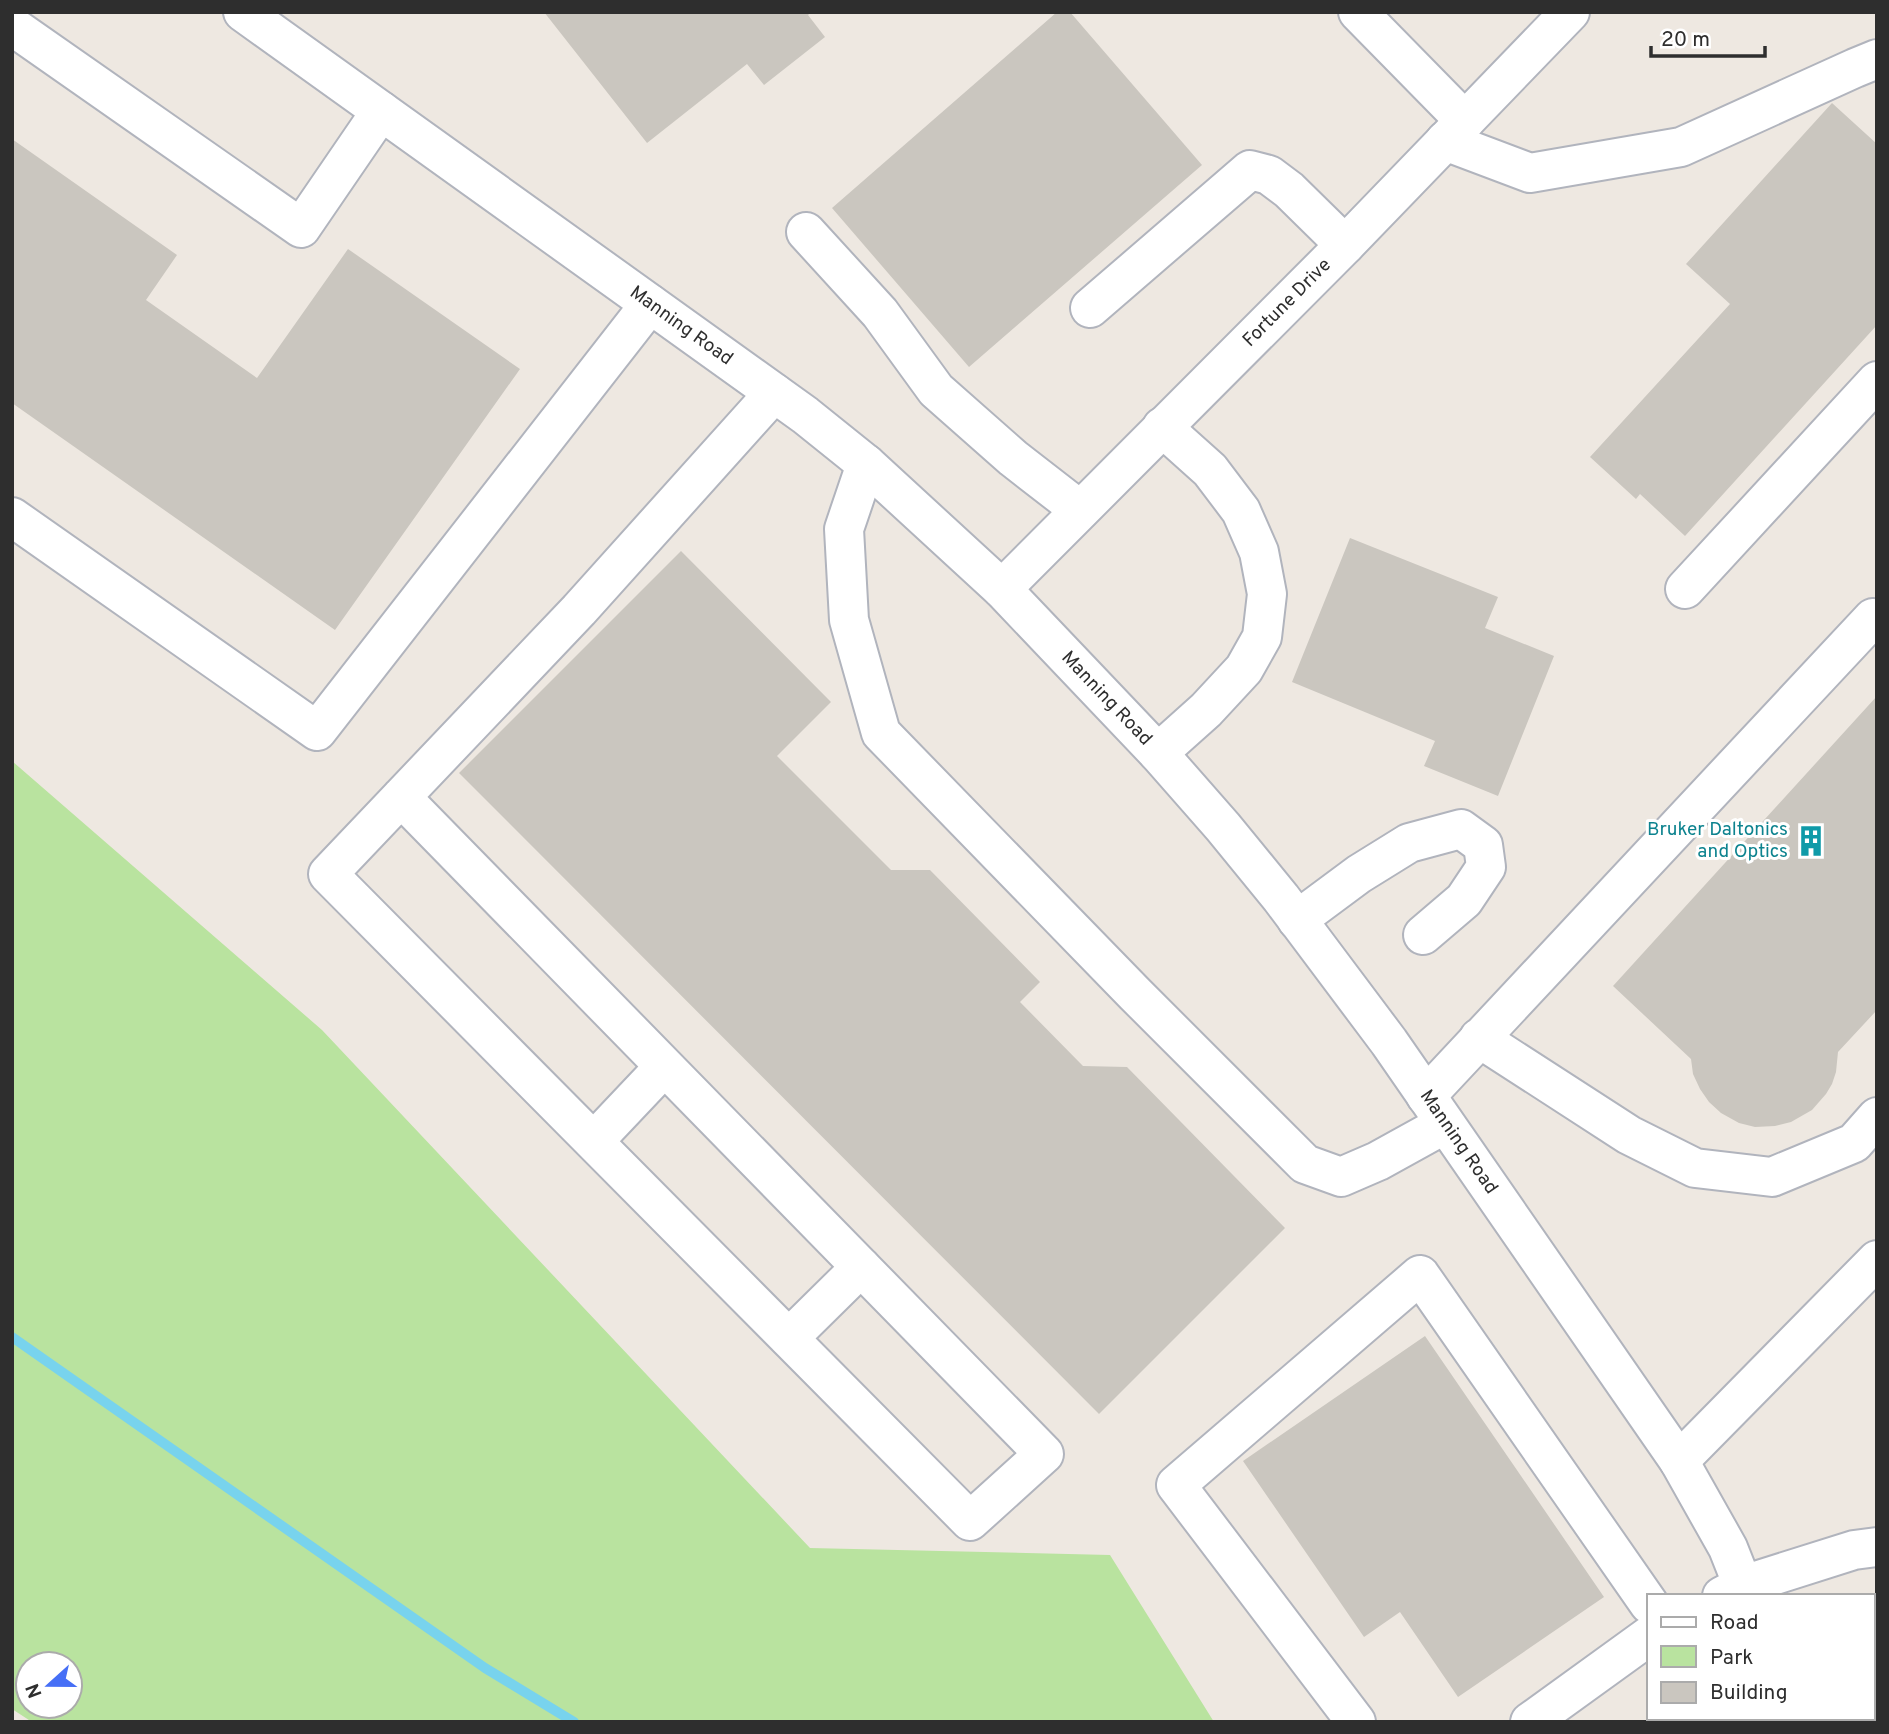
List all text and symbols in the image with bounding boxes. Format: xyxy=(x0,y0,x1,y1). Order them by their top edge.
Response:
scale bar xyxy=(1651,14,1765,58)
text: 20 m xyxy=(1661,27,1710,54)
street label: Fortune Drive xyxy=(1238,253,1337,352)
street label: Manning Road xyxy=(625,281,737,371)
street label: Manning Road xyxy=(1056,646,1157,751)
place label: Bruker Daltonics and Optics xyxy=(1647,818,1788,864)
building icon: Bruker Daltonics and Optics xyxy=(1794,824,1828,858)
street label: Manning Road xyxy=(1414,1085,1503,1199)
legend xyxy=(1647,1594,1875,1720)
text: Road xyxy=(1710,1610,1759,1637)
text: Park xyxy=(1710,1645,1753,1672)
north arrow xyxy=(14,1650,84,1720)
text: N xyxy=(21,1680,49,1701)
text: Building xyxy=(1710,1680,1788,1707)

